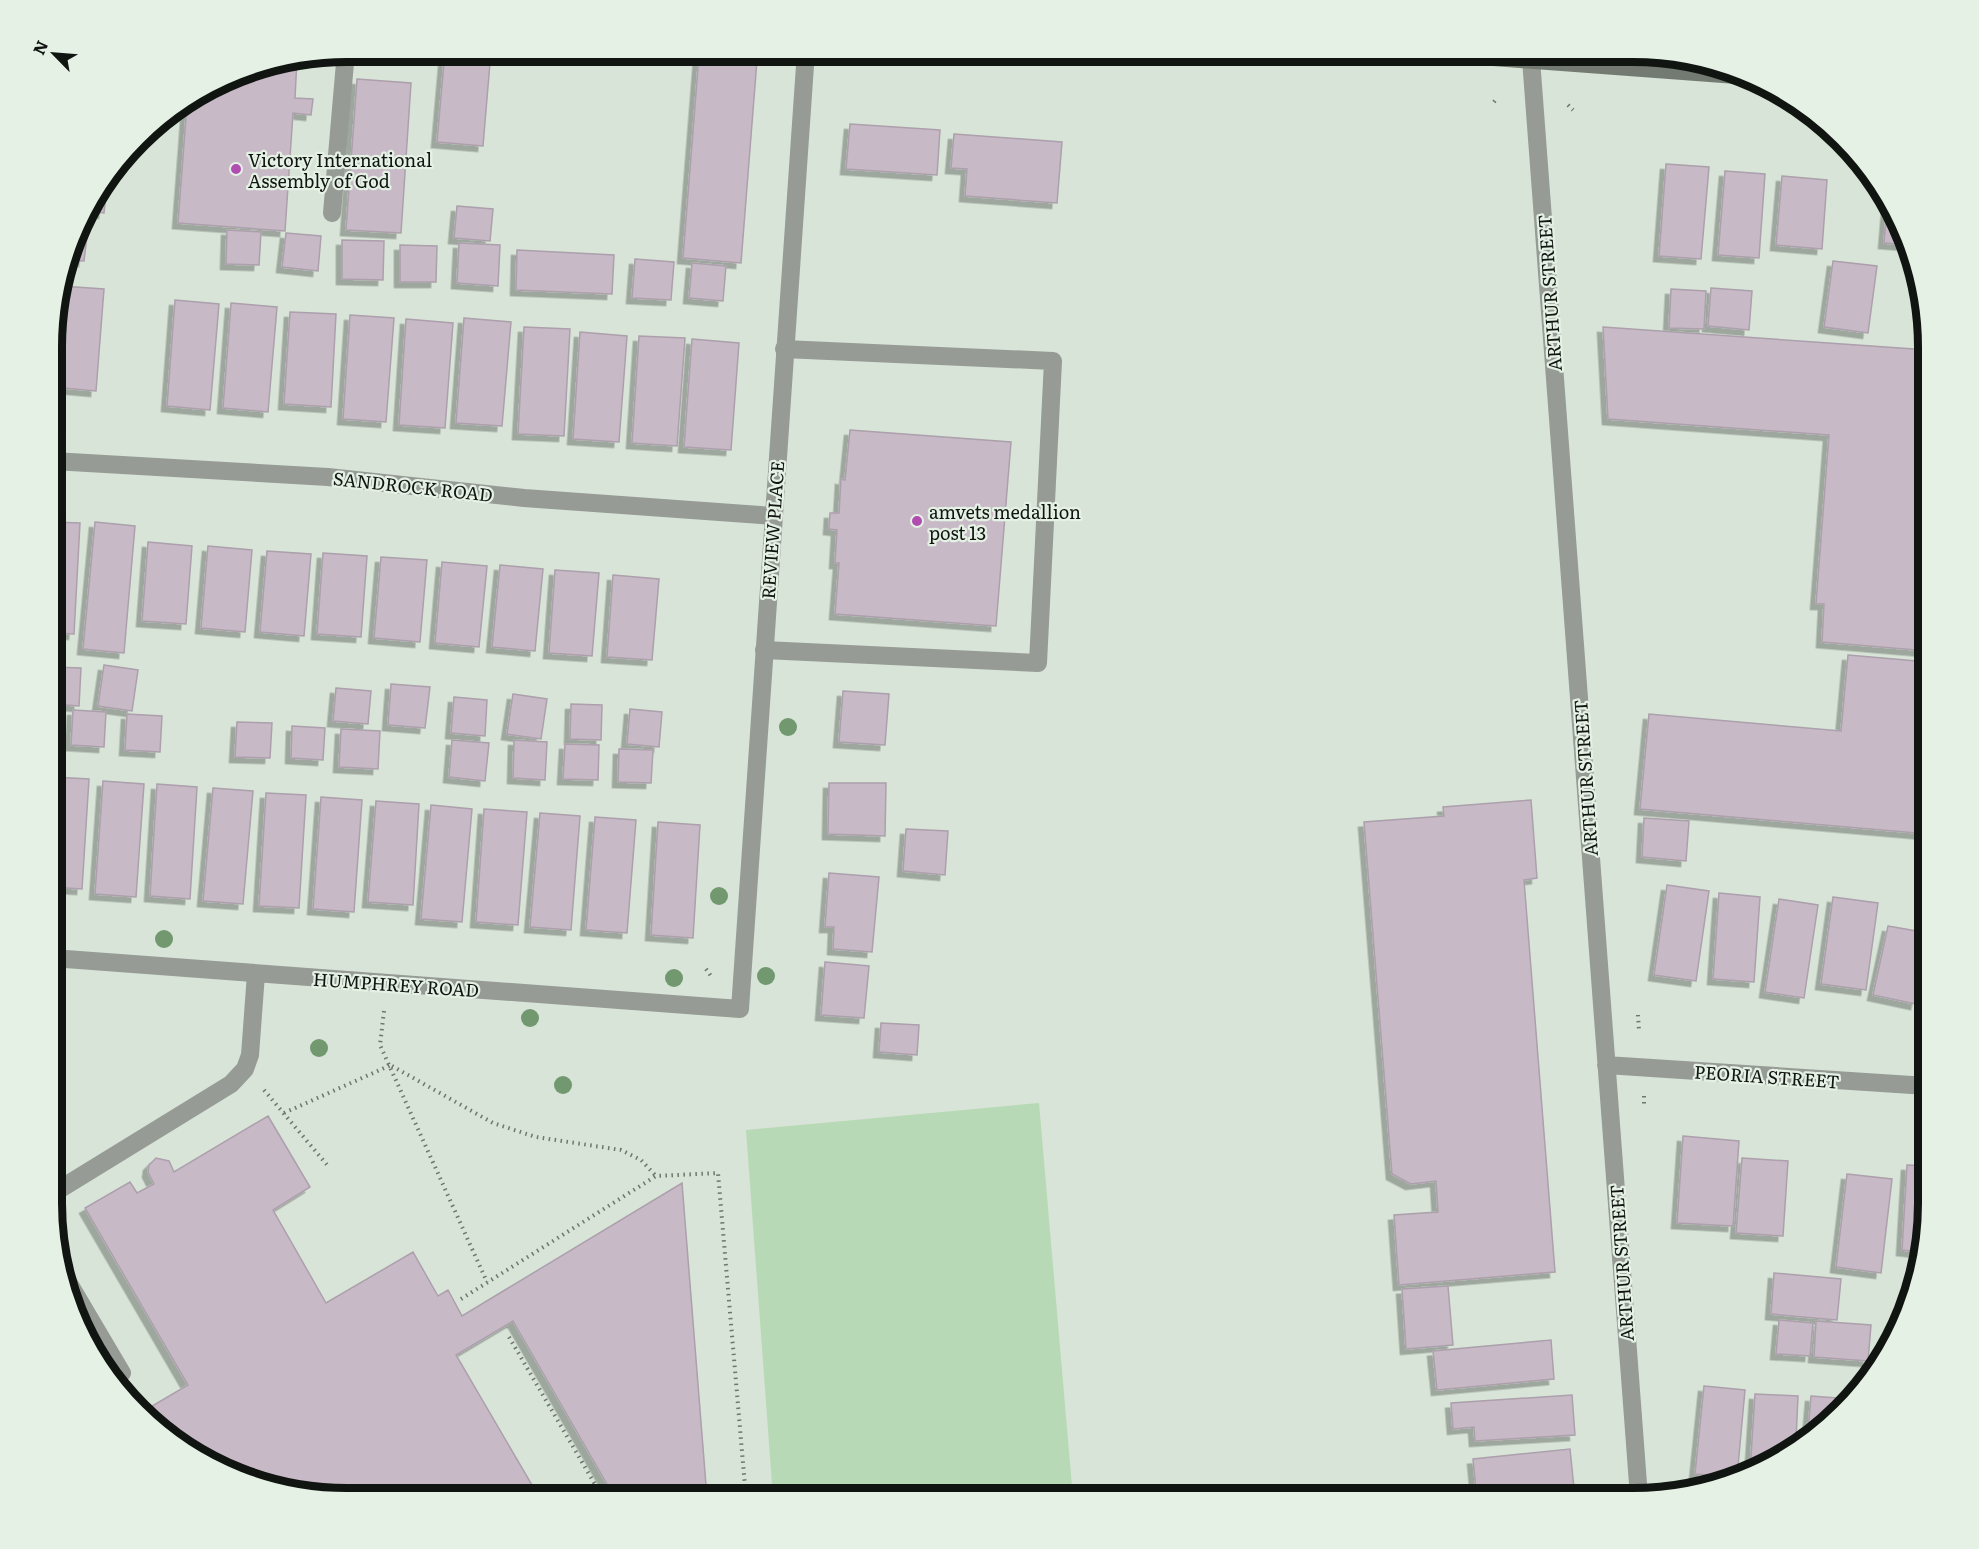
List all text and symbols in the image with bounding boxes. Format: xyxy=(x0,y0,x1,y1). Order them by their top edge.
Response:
north arrow xyxy=(24,24,84,84)
text: N xyxy=(26,36,53,58)
place label: Victory International Assembly of God xyxy=(248,146,432,194)
marker: Victory International Assembly of God xyxy=(229,162,243,176)
street label: ARTHUR STREET xyxy=(1530,214,1568,372)
street label: REVIEW PLACE xyxy=(754,460,790,600)
street label: SANDROCK ROAD xyxy=(332,464,494,508)
place label: amvets medallion post 13 xyxy=(929,498,1081,546)
marker: amvets medallion post 13 xyxy=(910,514,924,528)
street label: ARTHUR STREET xyxy=(1566,699,1604,857)
street label: HUMPHREY ROAD xyxy=(312,965,480,1003)
street label: PEORIA STREET xyxy=(1693,1057,1841,1095)
street label: ARTHUR STREET xyxy=(1602,1184,1640,1342)

